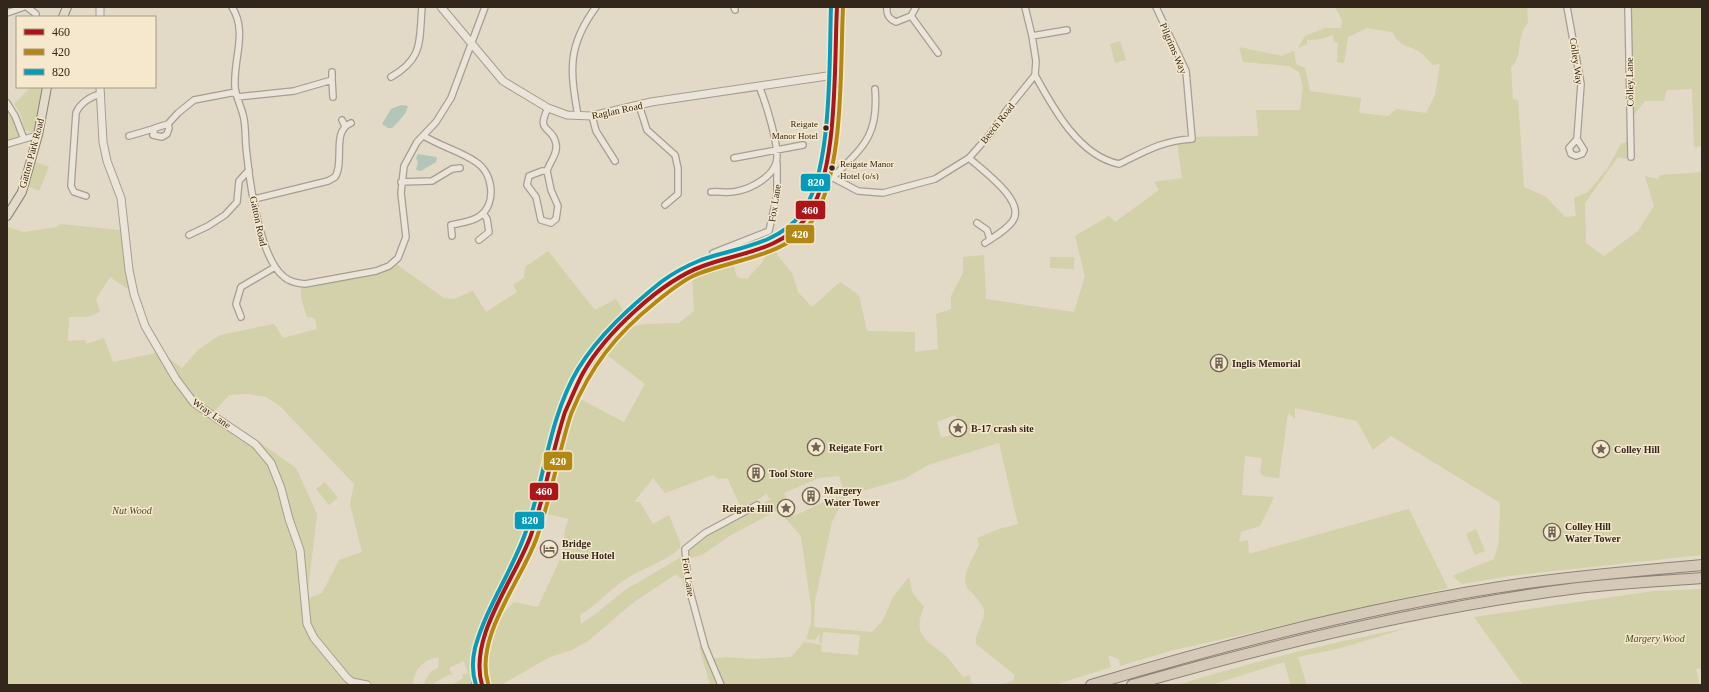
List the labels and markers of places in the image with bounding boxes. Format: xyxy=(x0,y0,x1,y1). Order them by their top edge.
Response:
place label: Reigate Manor Hotel xyxy=(772,119,818,141)
marker: Reigate Manor Hotel xyxy=(821,123,831,133)
place label: Reigate Manor Hotel (o/s) xyxy=(840,159,894,181)
marker: Reigate Manor Hotel (o/s) xyxy=(827,163,837,173)
building icon: Inglis Memorial xyxy=(1209,353,1229,373)
place label: Inglis Memorial xyxy=(1232,358,1301,369)
place icon: B-17 crash site xyxy=(948,418,968,438)
place label: B-17 crash site xyxy=(971,423,1034,434)
place icon: Reigate Fort xyxy=(806,437,826,457)
place icon: Colley Hill xyxy=(1591,439,1611,459)
place label: Reigate Fort xyxy=(829,442,883,453)
place label: Colley Hill xyxy=(1614,444,1660,455)
building icon: Tool Store xyxy=(746,463,766,483)
place label: Tool Store xyxy=(769,468,813,479)
place label: Margery Water Tower xyxy=(824,485,880,508)
building icon: Margery Water Tower xyxy=(801,486,821,506)
place icon: Reigate Hill xyxy=(776,498,796,518)
place label: Reigate Hill xyxy=(722,503,773,514)
place label: Colley Hill Water Tower xyxy=(1565,521,1621,544)
building icon: Colley Hill Water Tower xyxy=(1542,522,1562,542)
place label: Bridge House Hotel xyxy=(562,538,615,561)
hotel icon: Bridge House Hotel xyxy=(539,539,559,559)

